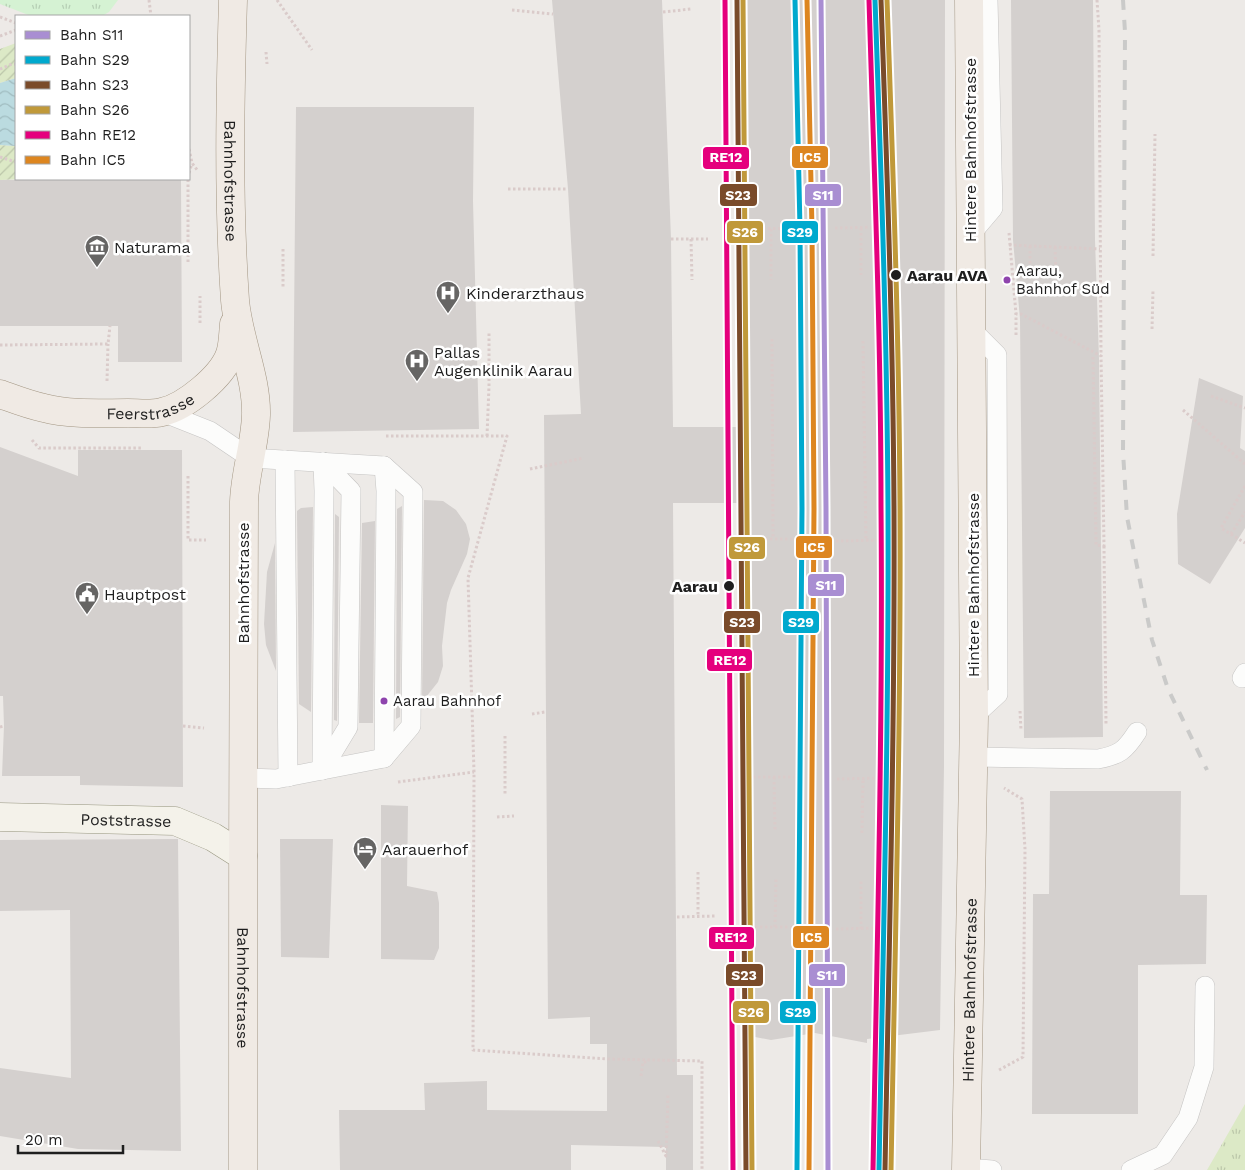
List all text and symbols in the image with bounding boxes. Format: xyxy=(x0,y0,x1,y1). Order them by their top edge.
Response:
legend xyxy=(15,15,190,180)
text: Bahn S11 xyxy=(60,26,123,44)
text: Bahn S29 xyxy=(60,51,130,69)
street label: Hintere Bahnhofstrasse xyxy=(961,58,980,242)
text: Bahn S23 xyxy=(60,76,129,94)
text: Bahn S26 xyxy=(60,101,129,119)
street label: Bahnhofstrasse xyxy=(221,120,241,242)
text: Bahn RE12 xyxy=(60,126,136,144)
line badge: IC5 xyxy=(791,145,829,169)
line badge: RE12 xyxy=(702,146,750,170)
text: RE12 xyxy=(710,149,742,165)
text: IC5 xyxy=(799,149,821,165)
text: Bahn IC5 xyxy=(60,151,125,169)
line badge: S23 xyxy=(719,183,758,207)
line badge: S11 xyxy=(804,183,842,207)
text: S23 xyxy=(725,187,751,203)
text: S11 xyxy=(812,187,834,203)
line badge: S26 xyxy=(726,220,764,244)
line badge: S29 xyxy=(781,220,819,244)
text: S26 xyxy=(732,224,758,240)
text: S29 xyxy=(787,224,813,240)
museum icon: Naturama xyxy=(84,234,110,268)
place label: Naturama xyxy=(114,238,191,257)
place label: Aarau, Bahnhof Süd xyxy=(1016,262,1110,298)
place label: Aarau AVA xyxy=(907,266,988,285)
marker: Aarau AVA xyxy=(889,268,903,282)
marker: Aarau, Bahnhof Süd xyxy=(1002,275,1012,285)
hospital icon: Kinderarzthaus xyxy=(435,280,461,314)
place label: Kinderarzthaus xyxy=(466,284,584,303)
place label: Pallas Augenklinik Aarau xyxy=(434,343,573,380)
hospital icon: Pallas Augenklinik Aarau xyxy=(404,348,430,382)
street label: Feerstrasse xyxy=(106,389,198,423)
street label: Hintere Bahnhofstrasse xyxy=(964,493,983,677)
street label: Bahnhofstrasse xyxy=(234,522,253,644)
line badge: IC5 xyxy=(795,535,833,559)
line badge: S26 xyxy=(728,536,766,560)
text: S26 xyxy=(734,539,760,555)
text: IC5 xyxy=(803,539,825,555)
line badge: S11 xyxy=(807,573,845,597)
place label: Aarau xyxy=(672,577,718,596)
text: S11 xyxy=(815,577,837,593)
marker: Aarau xyxy=(722,579,736,593)
public building icon: Hauptpost xyxy=(74,581,100,615)
place label: Hauptpost xyxy=(104,585,186,604)
line badge: S23 xyxy=(723,610,761,634)
line badge: S29 xyxy=(782,610,820,634)
text: S23 xyxy=(729,614,755,630)
text: S29 xyxy=(788,614,814,630)
line badge: RE12 xyxy=(706,648,753,672)
text: RE12 xyxy=(714,652,746,668)
place label: Aarau Bahnhof xyxy=(393,692,501,710)
marker: Aarau Bahnhof xyxy=(379,696,389,706)
street label: Poststrasse xyxy=(80,809,172,830)
hotel icon: Aarauerhof xyxy=(352,836,378,870)
place label: Aarauerhof xyxy=(382,840,469,859)
street label: Hintere Bahnhofstrasse xyxy=(958,898,980,1082)
line badge: IC5 xyxy=(792,925,830,949)
line badge: RE12 xyxy=(708,926,755,950)
street label: Bahnhofstrasse xyxy=(234,927,253,1049)
text: RE12 xyxy=(715,929,747,945)
text: IC5 xyxy=(800,929,822,945)
line badge: S23 xyxy=(725,963,764,987)
line badge: S11 xyxy=(808,963,846,987)
text: S23 xyxy=(731,967,757,983)
text: S11 xyxy=(816,967,838,983)
line badge: S26 xyxy=(732,1000,770,1024)
line badge: S29 xyxy=(779,1000,817,1024)
text: S26 xyxy=(738,1004,764,1020)
text: S29 xyxy=(785,1004,811,1020)
scale bar xyxy=(18,1122,122,1154)
text: 20 m xyxy=(25,1131,63,1149)

